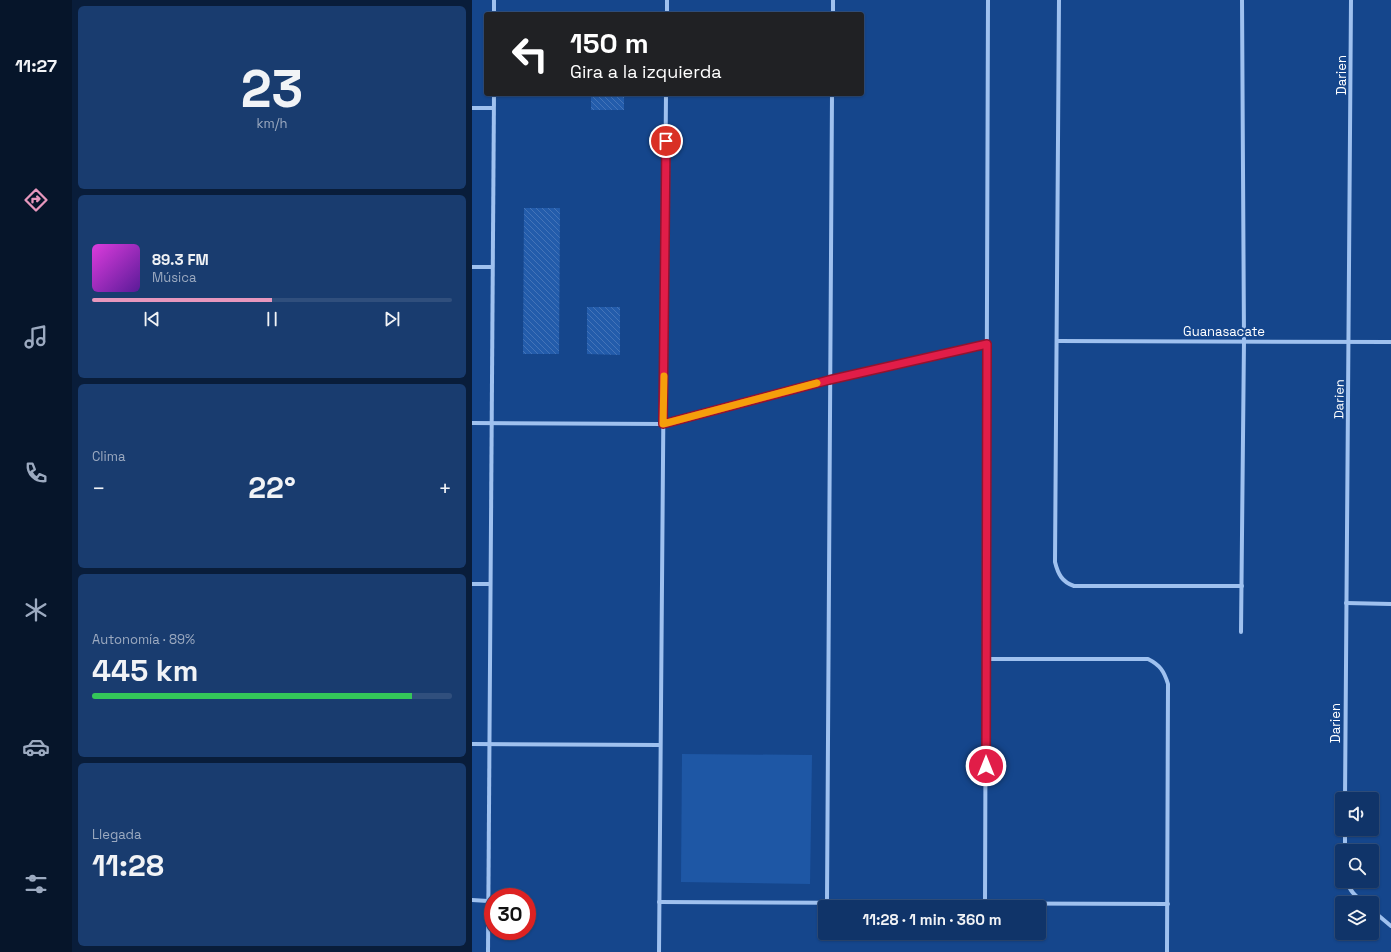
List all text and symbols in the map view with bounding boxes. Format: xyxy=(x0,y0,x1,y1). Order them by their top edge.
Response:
text: 150 m xyxy=(570,25,649,61)
icon: left xyxy=(504,28,556,80)
text: 11:27 xyxy=(15,54,57,77)
street label: Darien xyxy=(1333,55,1350,95)
text: 23 xyxy=(241,56,303,122)
text: Gira a la izquierda xyxy=(570,60,722,83)
text: km/h xyxy=(257,115,287,132)
pin xyxy=(649,124,683,158)
icon: arrive xyxy=(655,130,677,152)
icon: directions xyxy=(22,186,50,214)
text: 89.3 FM xyxy=(152,250,209,269)
text: Música xyxy=(152,269,197,286)
icon: previous xyxy=(141,308,163,330)
icon: pause xyxy=(261,308,283,330)
icon: next xyxy=(381,308,403,330)
icon: music xyxy=(22,323,50,351)
street label: Guanasacate xyxy=(1183,323,1265,340)
street label: Darien xyxy=(1330,379,1348,419)
text: Clima xyxy=(92,448,125,465)
icon: phone xyxy=(22,459,50,487)
text: 22° xyxy=(248,468,296,507)
text: − xyxy=(92,474,106,502)
text: + xyxy=(438,474,452,502)
icon: climate xyxy=(22,596,50,624)
text: Autonomía · 89% xyxy=(92,631,195,648)
text: 445 km xyxy=(92,651,198,690)
street label: Darien xyxy=(1327,703,1344,743)
icon: car xyxy=(22,733,50,761)
position arrow xyxy=(965,745,1007,787)
map controls xyxy=(1335,792,1379,940)
button: sound xyxy=(1335,792,1379,836)
text: Llegada xyxy=(92,826,141,843)
button: search xyxy=(1335,844,1379,888)
text: 11:28 xyxy=(92,846,164,885)
icon: filters xyxy=(22,870,50,898)
speed limit sign: 30 xyxy=(484,888,536,940)
button: layers xyxy=(1335,896,1379,940)
text: 11:28 · 1 min · 360 m xyxy=(862,910,1002,929)

